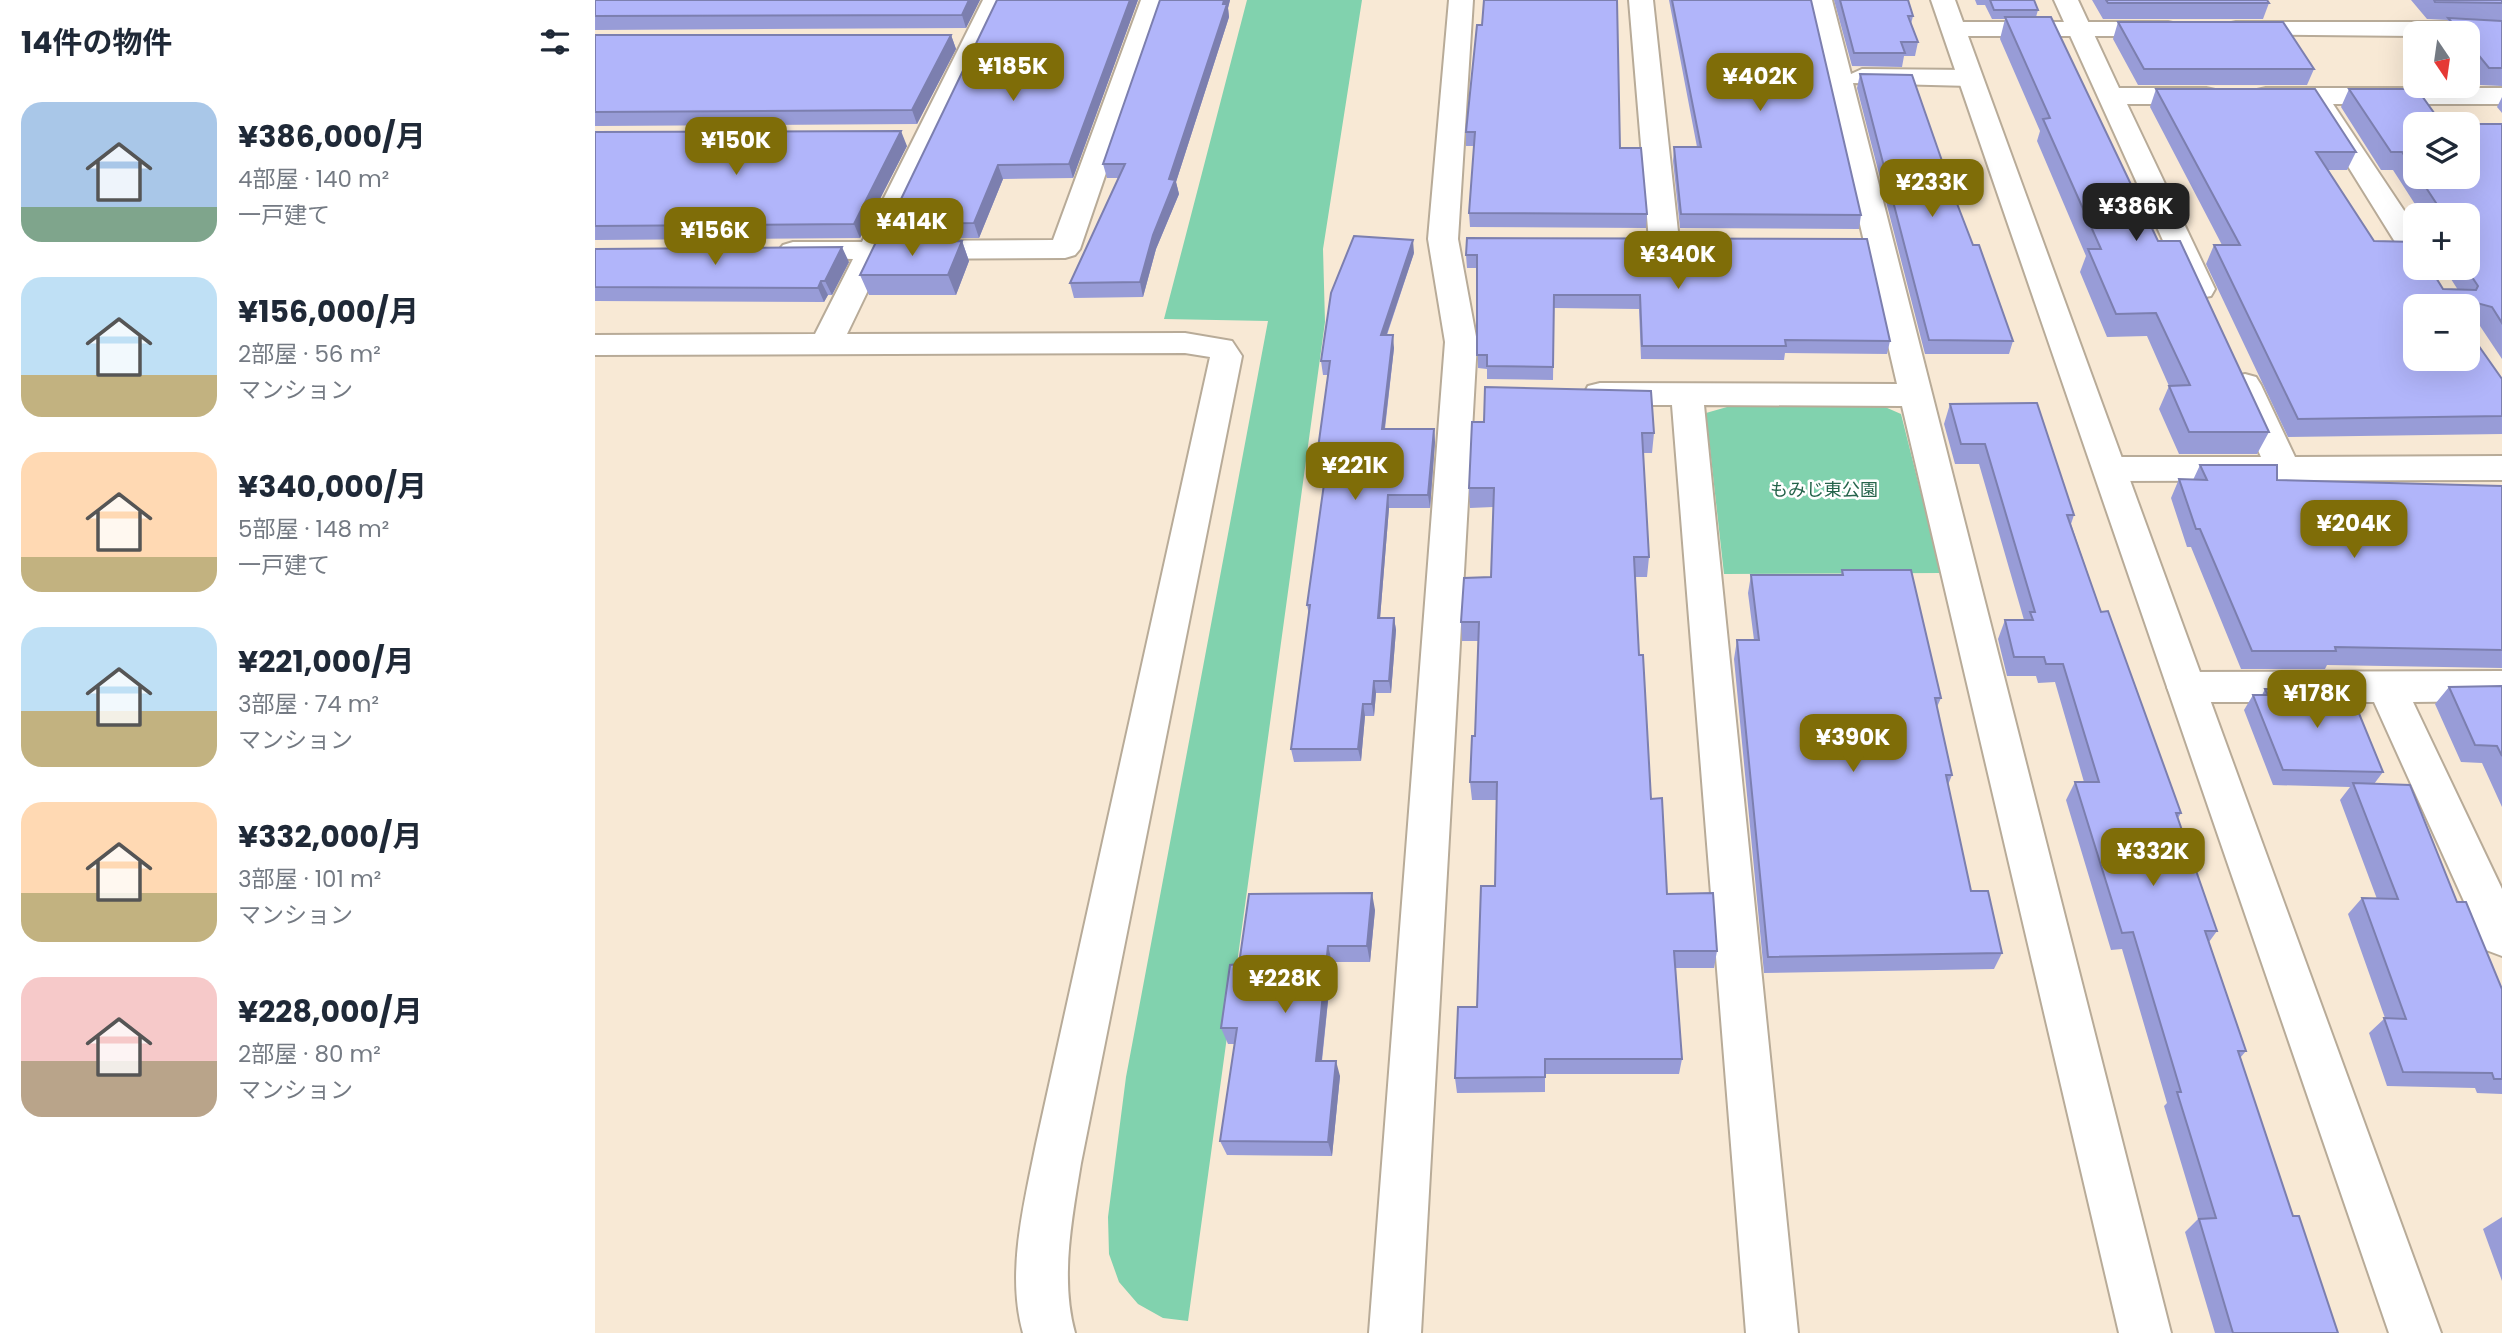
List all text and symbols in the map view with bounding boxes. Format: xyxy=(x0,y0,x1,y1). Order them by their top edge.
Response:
text: 14件の物件 xyxy=(21,21,173,64)
north arrow xyxy=(2403,21,2480,98)
map controls xyxy=(2403,21,2480,371)
icon: filters xyxy=(536,23,574,61)
pin: ¥185K xyxy=(964,43,1062,103)
text: ¥185K xyxy=(978,50,1048,82)
pin: ¥402K xyxy=(1711,54,1809,113)
text: ¥402K xyxy=(1722,60,1798,92)
button: layers xyxy=(2403,112,2480,189)
text: ¥386,000/月 xyxy=(238,115,426,158)
pin: ¥150K xyxy=(687,118,785,177)
text: ¥150K xyxy=(701,124,771,156)
icon: home xyxy=(77,130,161,214)
pin: ¥233K xyxy=(1883,160,1981,219)
text: 4部屋 · 140 m² xyxy=(238,163,389,195)
text: ¥233K xyxy=(1896,166,1968,198)
pin: ¥386K xyxy=(2087,184,2185,243)
text: ¥386K xyxy=(2099,190,2173,222)
pin: ¥414K xyxy=(863,198,961,258)
text: 一戸建て xyxy=(238,199,330,231)
button: + xyxy=(2403,203,2480,280)
text: ¥414K xyxy=(876,205,948,237)
pin: ¥156K xyxy=(666,208,764,267)
text: ¥156K xyxy=(680,214,750,246)
pin: ¥340K xyxy=(1629,232,1727,291)
text: ¥340K xyxy=(1640,238,1716,270)
text: ¥156,000/月 xyxy=(238,290,419,333)
button: − xyxy=(2403,294,2480,371)
icon: home xyxy=(77,305,161,389)
text: 2部屋 · 56 m² xyxy=(238,338,381,370)
text: マンション xyxy=(238,374,353,406)
pin: ¥221K xyxy=(1306,442,1404,502)
text: ¥221K xyxy=(1322,449,1388,481)
text: ¥340,000/月 xyxy=(238,465,427,508)
park label: もみじ東公園 xyxy=(1770,477,1878,502)
icon: home xyxy=(77,480,161,564)
pin: ¥204K xyxy=(2305,500,2403,560)
text: ¥204K xyxy=(2316,507,2392,539)
text: 5部屋 · 148 m² xyxy=(238,513,389,545)
text: 一戸建て xyxy=(238,549,330,581)
text: ¥221,000/月 xyxy=(238,640,415,683)
icon: home xyxy=(77,655,161,739)
pin: ¥178K xyxy=(2268,670,2366,730)
text: ¥178K xyxy=(2283,677,2351,709)
text: 3部屋 · 74 m² xyxy=(238,688,379,720)
pin: ¥390K xyxy=(1804,714,1902,774)
text: ¥390K xyxy=(1816,721,1890,753)
text: マンション xyxy=(238,724,353,756)
text: ¥332,000/月 xyxy=(238,815,422,858)
pin: ¥332K xyxy=(2104,828,2202,888)
icon: home xyxy=(77,830,161,914)
text: ¥332K xyxy=(2117,835,2189,867)
text: 3部屋 · 101 m² xyxy=(238,863,381,895)
text: マンション xyxy=(238,899,353,931)
pin: ¥228K xyxy=(1236,956,1334,1015)
text: ¥228K xyxy=(1249,962,1321,994)
text: ¥228,000/月 xyxy=(238,990,423,1033)
icon: home xyxy=(77,1005,161,1089)
text: 2部屋 · 80 m² xyxy=(238,1038,381,1070)
text: マンション xyxy=(238,1074,353,1106)

